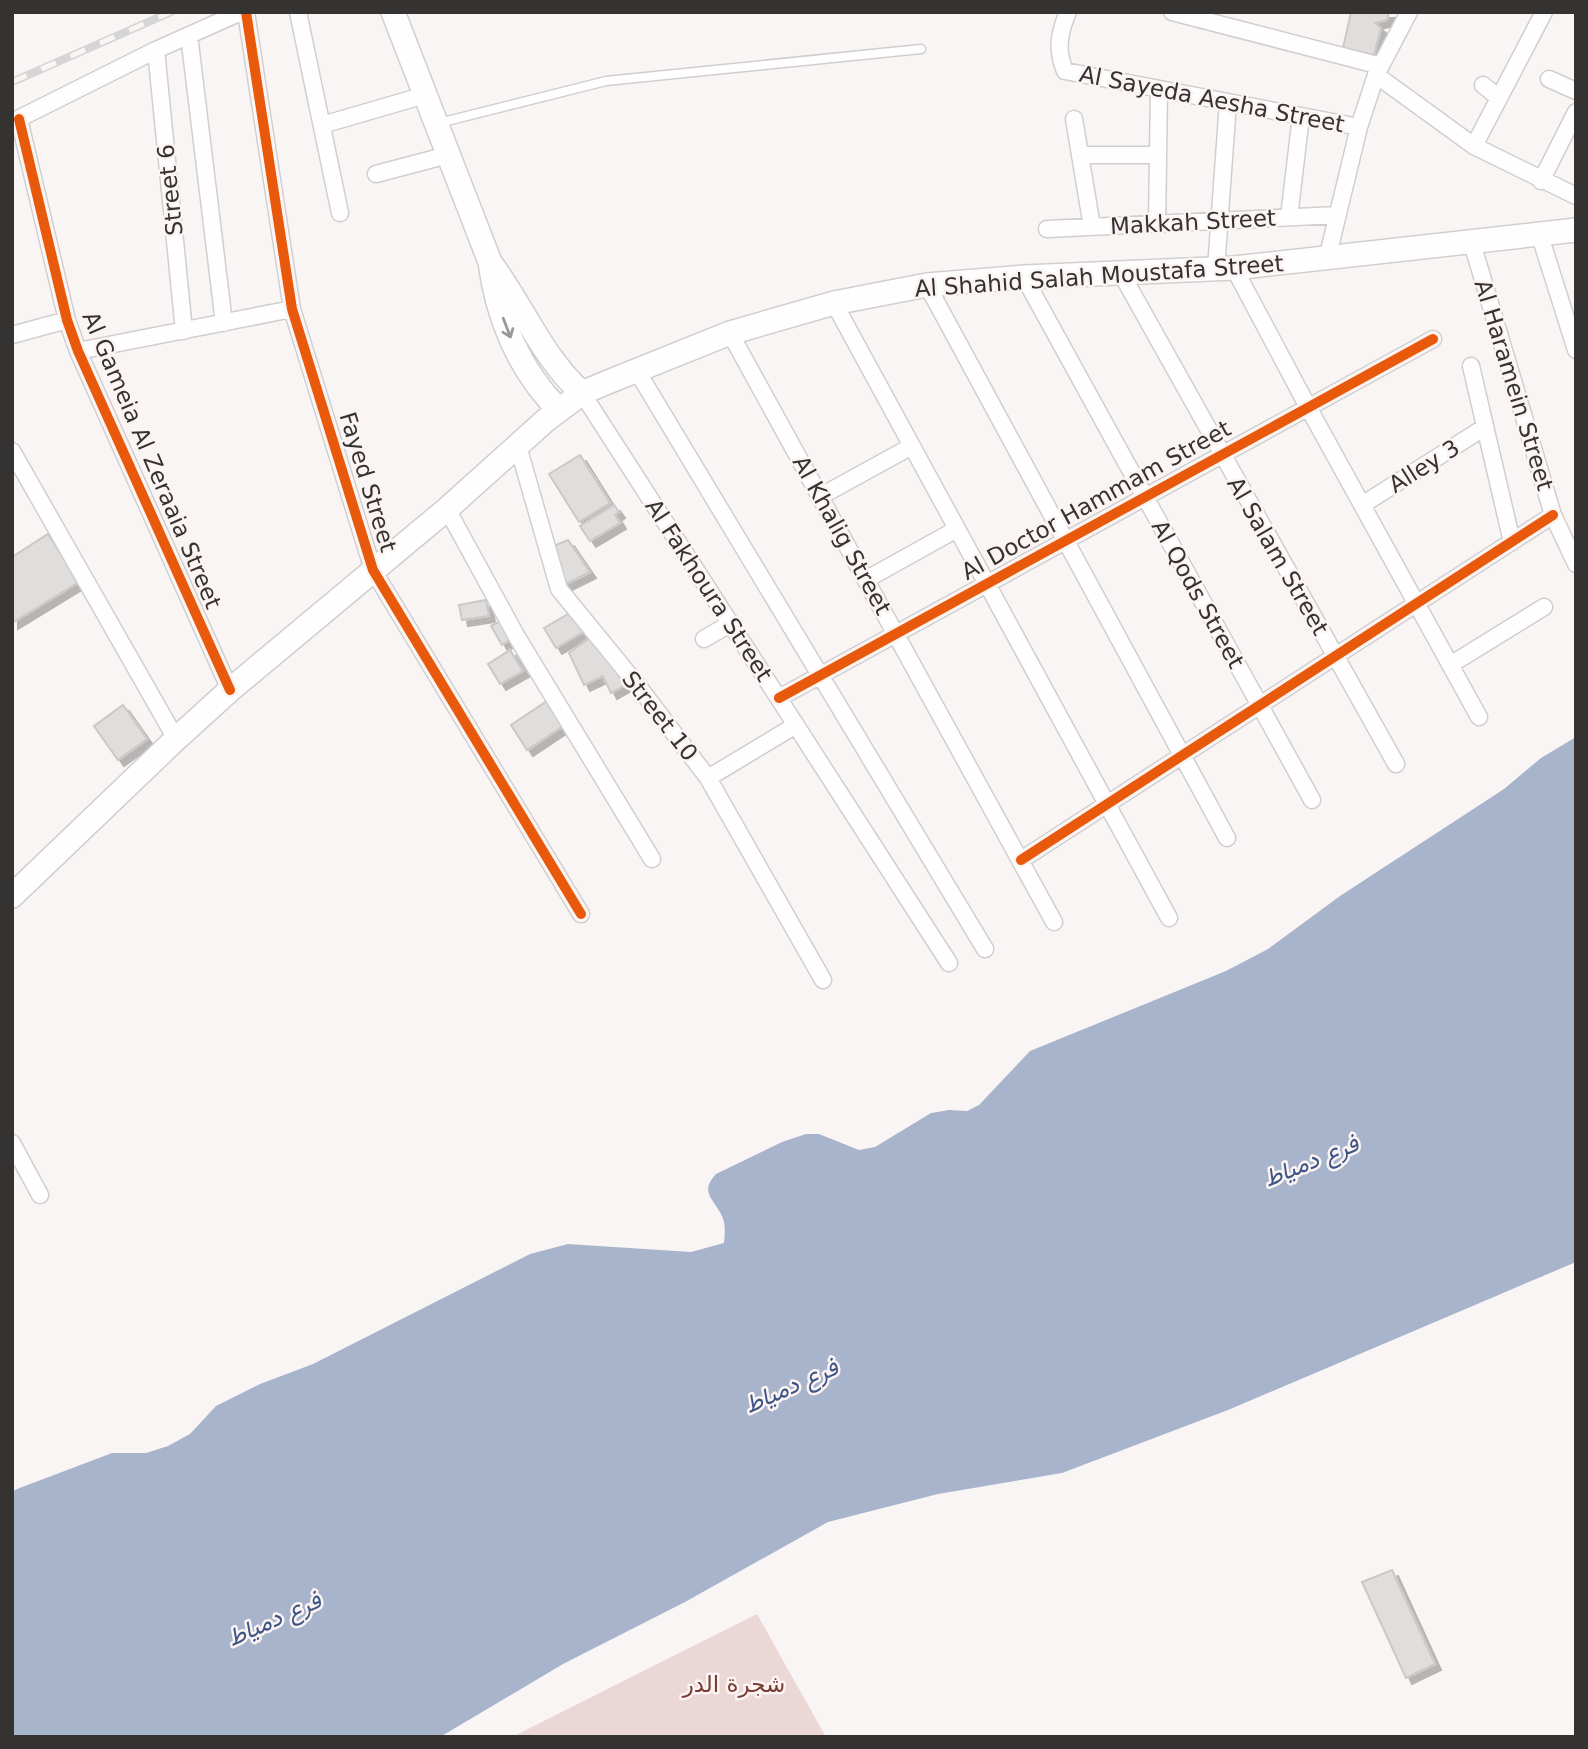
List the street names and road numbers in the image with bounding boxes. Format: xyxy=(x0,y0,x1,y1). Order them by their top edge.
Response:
street label: Al Sayeda Aesha Street xyxy=(1077,61,1347,137)
street label: Street 6 xyxy=(152,143,188,237)
street label: Makkah Street xyxy=(1109,205,1277,239)
street label: Al Shahid Salah Moustafa Street xyxy=(914,250,1284,302)
street label: Al Haramein Street xyxy=(1470,276,1558,494)
street label: Al Gameia Al Zeraaia Street xyxy=(77,307,227,613)
street label: Fayed Street xyxy=(334,409,402,555)
street label: Al Doctor Hammam Street xyxy=(957,415,1235,585)
street label: Alley 3 xyxy=(1384,434,1464,498)
street label: Al Khalig Street xyxy=(788,451,896,619)
street label: Al Salam Street xyxy=(1222,472,1334,640)
street label: Al Fakhoura Street xyxy=(640,494,778,686)
street label: Al Qods Street xyxy=(1147,515,1249,673)
street label: Street 10 xyxy=(617,666,703,766)

